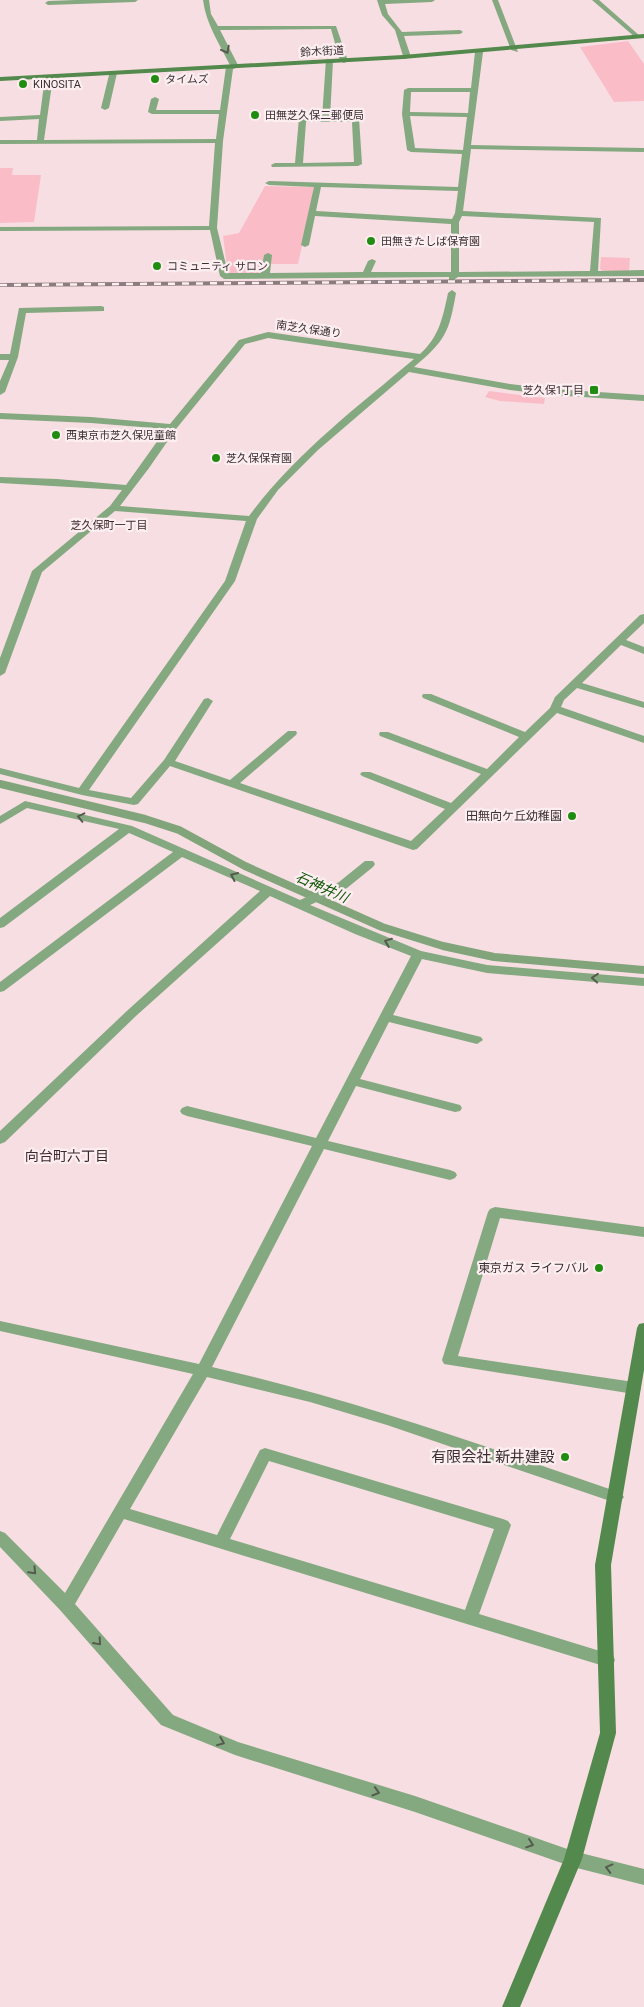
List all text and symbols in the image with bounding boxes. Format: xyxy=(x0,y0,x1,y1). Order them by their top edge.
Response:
one-way arrow xyxy=(220,44,230,53)
street label: 鈴木街道 xyxy=(300,44,344,59)
marker: タイムズ xyxy=(149,73,161,85)
place label: タイムズ xyxy=(165,73,209,86)
marker: KINOSITA xyxy=(17,78,29,90)
place label: KINOSITA xyxy=(33,78,82,91)
marker: 田無芝久保二郵便局 xyxy=(249,109,261,121)
place label: 田無芝久保二郵便局 xyxy=(265,109,364,122)
marker: 田無きたしば保育園 xyxy=(365,235,377,247)
place label: 田無きたしば保育園 xyxy=(381,235,480,248)
marker: コミュニティ サロン xyxy=(151,260,163,272)
place label: コミュニティ サロン xyxy=(167,260,268,273)
street label: 南芝久保通り xyxy=(275,318,343,341)
place label: 芝久保1丁目 xyxy=(523,384,584,397)
marker: 芝久保1丁目 xyxy=(588,384,600,396)
marker: 西東京市芝久保児童館 xyxy=(50,429,62,441)
place label: 西東京市芝久保児童館 xyxy=(66,429,176,442)
marker: 芝久保保育園 xyxy=(210,452,222,464)
place label: 芝久保保育園 xyxy=(226,452,292,465)
district label: 芝久保町一丁目 xyxy=(71,519,148,532)
place label: 田無向ケ丘幼稚園 xyxy=(466,809,562,823)
marker: 田無向ケ丘幼稚園 xyxy=(566,810,578,822)
one-way arrow xyxy=(76,812,85,823)
water label: 石神井川 xyxy=(293,868,353,907)
one-way arrow xyxy=(230,871,239,882)
one-way arrow xyxy=(384,938,393,949)
one-way arrow xyxy=(591,973,599,984)
district label: 向台町六丁目 xyxy=(25,1148,109,1164)
place label: 東京ガス ライフバル xyxy=(478,1261,589,1275)
marker: 東京ガス ライフバル xyxy=(593,1262,605,1274)
place label: 有限会社 新井建設 xyxy=(431,1448,555,1466)
marker: 有限会社 新井建設 xyxy=(559,1451,571,1463)
one-way arrow xyxy=(27,1565,36,1574)
one-way arrow xyxy=(93,1636,102,1645)
one-way arrow xyxy=(216,1736,225,1747)
one-way arrow xyxy=(371,1786,379,1796)
one-way arrow xyxy=(525,1838,533,1848)
one-way arrow xyxy=(604,1863,613,1874)

